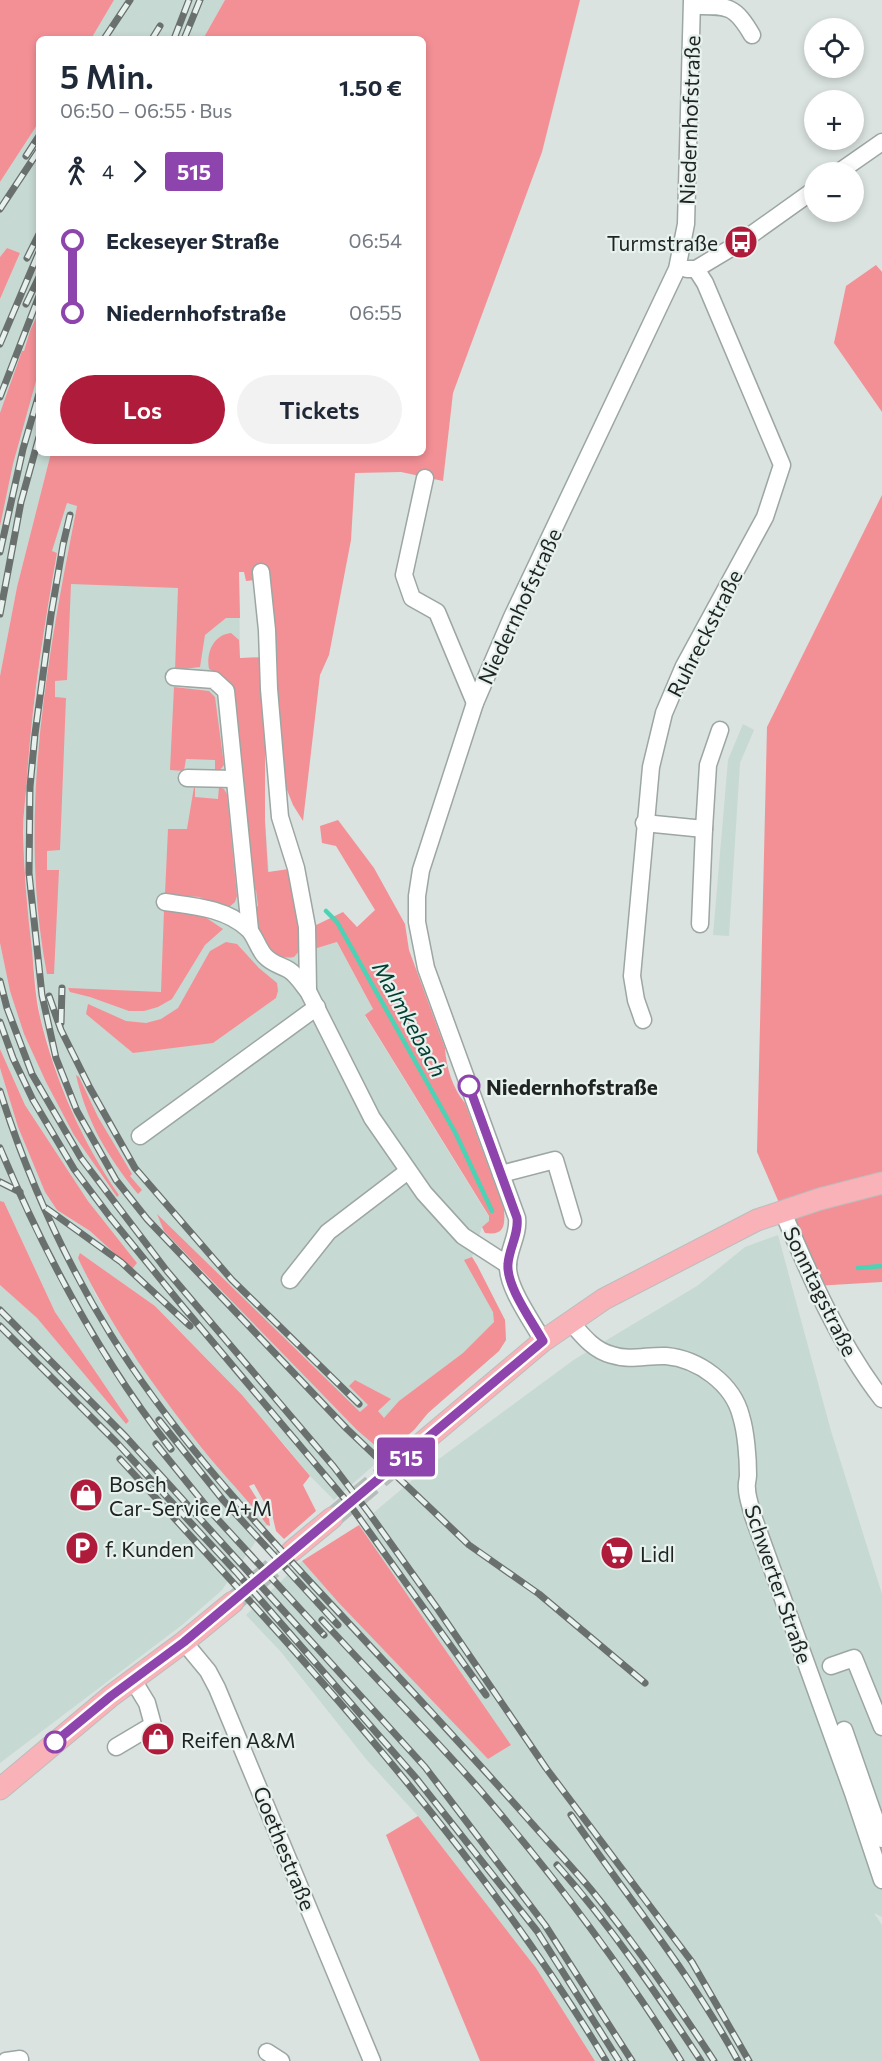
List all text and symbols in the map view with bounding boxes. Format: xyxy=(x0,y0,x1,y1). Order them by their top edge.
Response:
map controls xyxy=(804,18,864,222)
button: locate xyxy=(804,18,864,78)
street label: Niedernhofstraße xyxy=(674,35,704,205)
text: 5 Min. xyxy=(60,55,154,96)
text: 1.50 € xyxy=(339,74,402,101)
button: + xyxy=(804,90,864,150)
text: 06:50 – 06:55 · Bus xyxy=(60,98,232,122)
icon: walk xyxy=(60,155,93,188)
icon: forward xyxy=(123,155,156,188)
text: 4 xyxy=(102,159,114,183)
text: 515 xyxy=(177,159,211,184)
button: − xyxy=(804,162,864,222)
bus stop icon: Turmstraße xyxy=(723,224,759,260)
text: Eckeseyer Straße xyxy=(106,227,279,254)
text: 06:54 xyxy=(349,228,402,252)
place label: Turmstraße xyxy=(607,230,718,255)
text: Niedernhofstraße xyxy=(106,299,286,326)
text: 06:55 xyxy=(349,300,402,324)
button: Los xyxy=(60,375,225,444)
button: Tickets xyxy=(237,375,402,444)
street label: Niedernhofstraße xyxy=(472,524,566,688)
street label: Ruhreckstraße xyxy=(661,565,747,701)
water label: Malmkebach xyxy=(367,956,453,1082)
place label: Niedernhofstraße xyxy=(486,1074,658,1099)
marker: Niedernhofstraße xyxy=(458,1075,480,1097)
street label: Sonntagstraße xyxy=(779,1222,863,1360)
line badge: 515 xyxy=(372,1438,440,1476)
text: 515 xyxy=(389,1445,423,1470)
place label: Bosch Car-Service A+M xyxy=(109,1471,272,1520)
shop icon: Bosch Car-Service A+M xyxy=(68,1477,104,1513)
street label: Schwerter Straße xyxy=(740,1501,818,1667)
parking icon: f. Kunden xyxy=(64,1530,100,1566)
supermarket icon: Lidl xyxy=(599,1535,635,1571)
place label: f. Kunden xyxy=(105,1536,194,1561)
place label: Lidl xyxy=(640,1541,675,1566)
shop icon: Reifen A&M xyxy=(140,1721,176,1757)
place label: Reifen A&M xyxy=(181,1727,296,1752)
unlabelled marker xyxy=(44,1731,66,1753)
street label: Goethestraße xyxy=(249,1782,321,1914)

